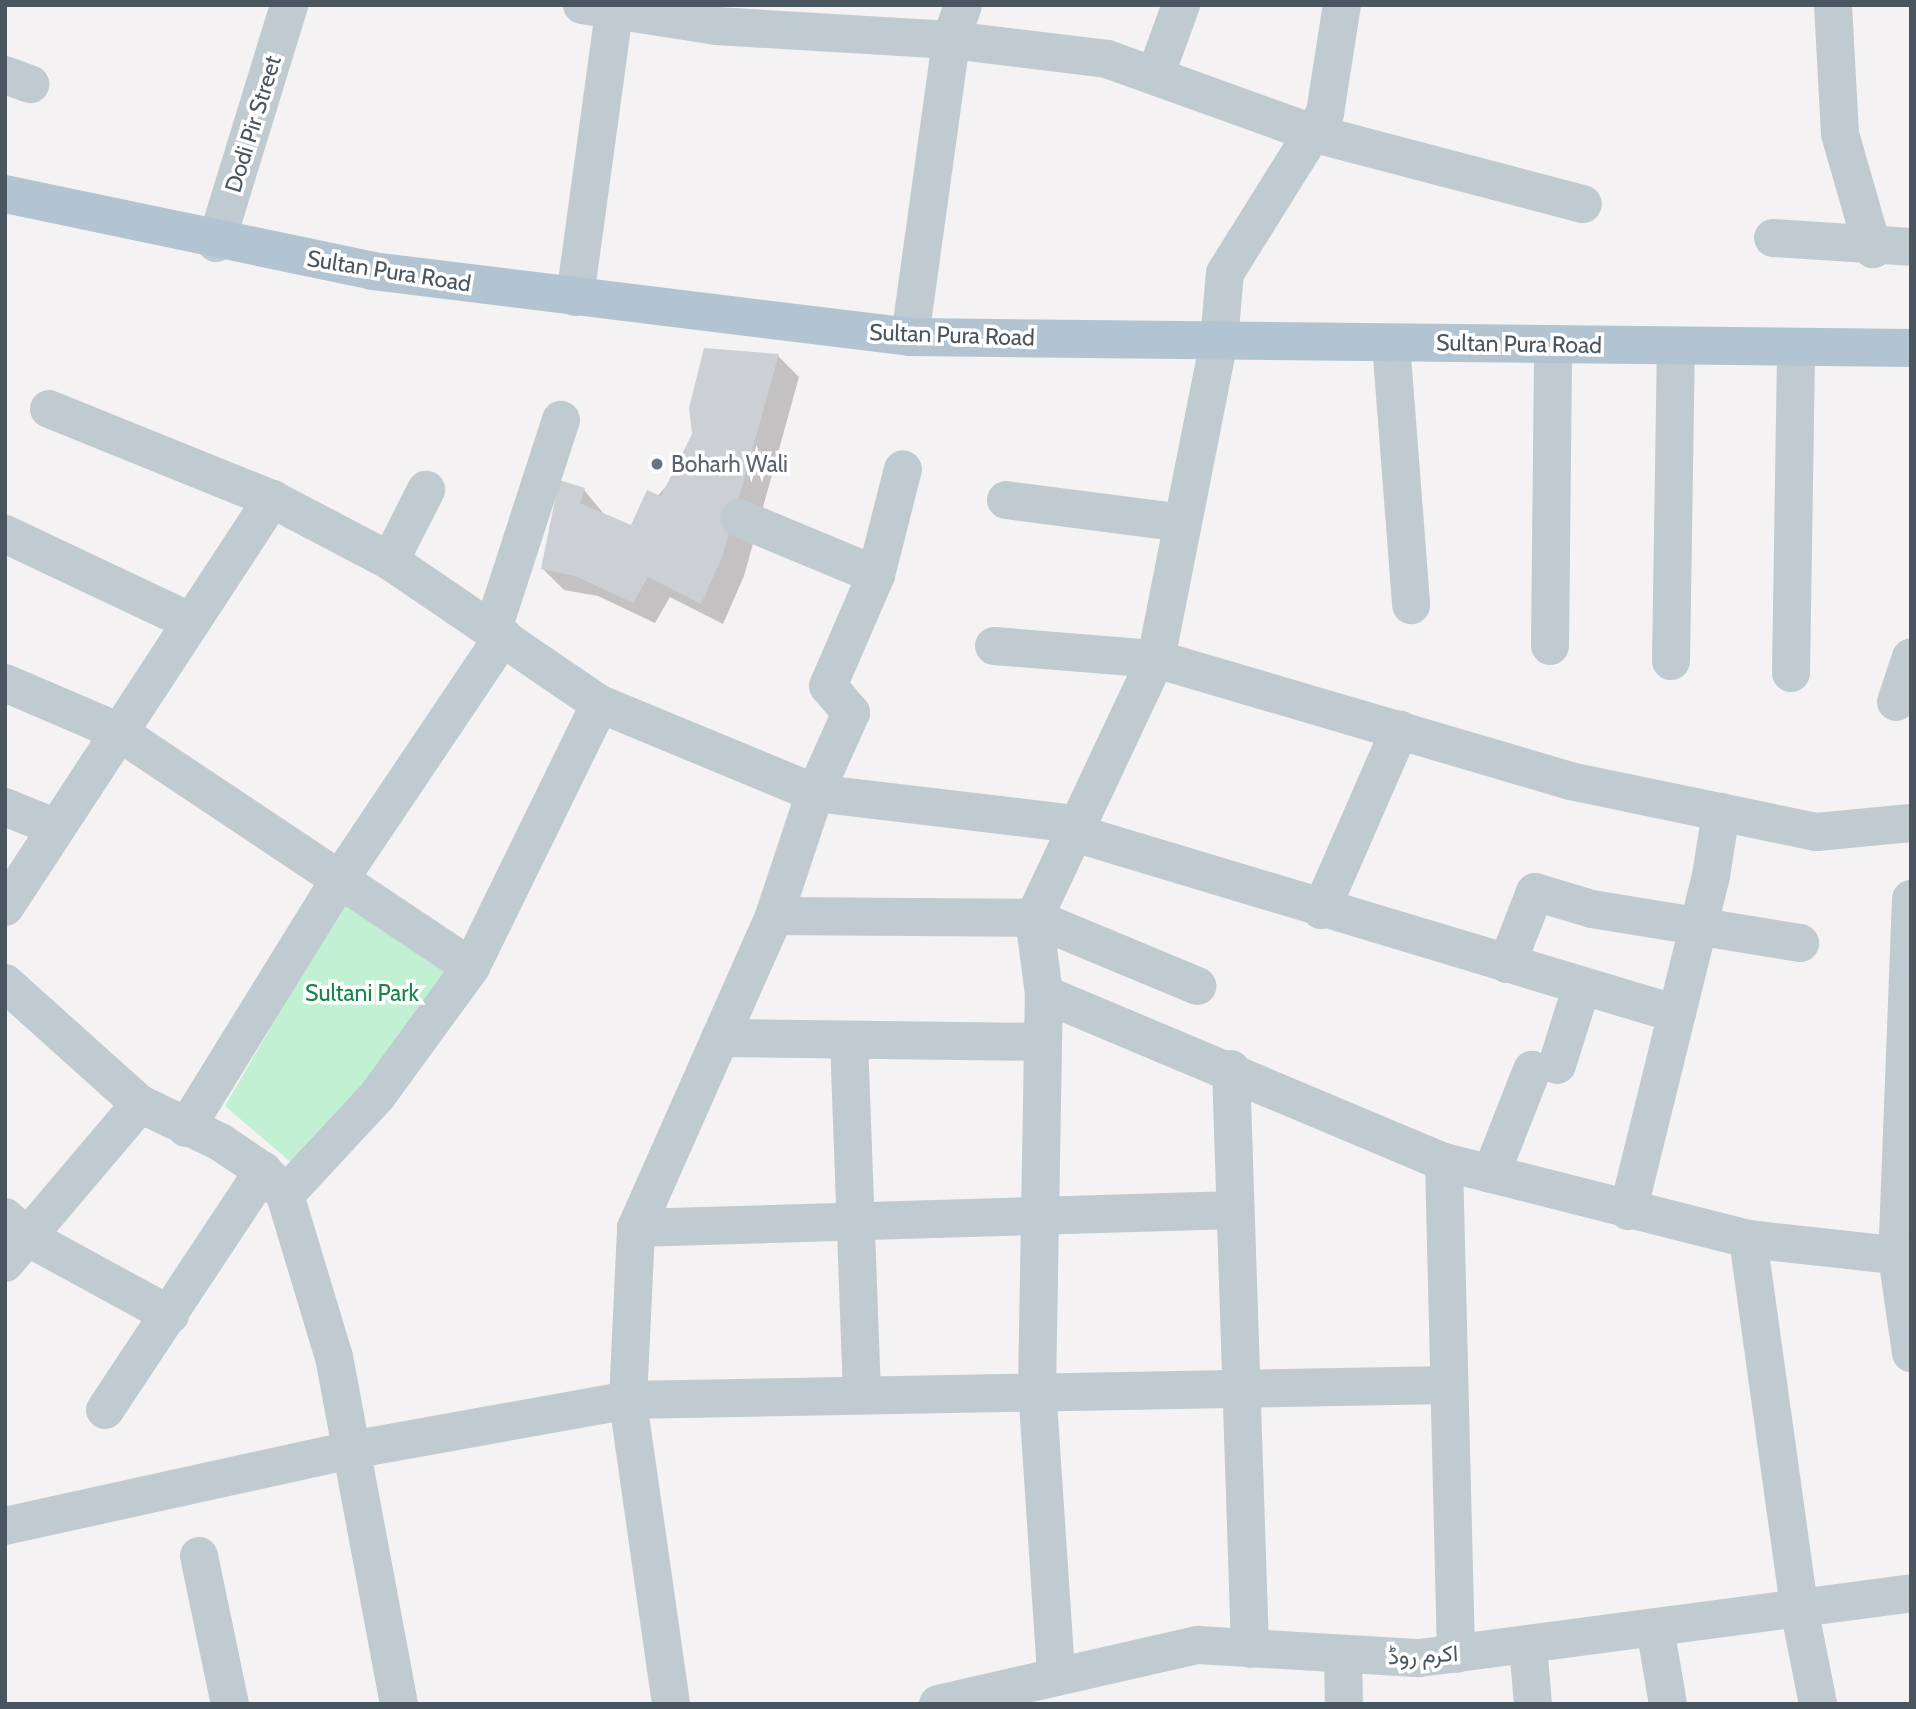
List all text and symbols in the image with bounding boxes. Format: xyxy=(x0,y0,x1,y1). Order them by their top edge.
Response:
street label: Dodi Pir Street xyxy=(219,52,287,196)
street label: Sultan Pura Road xyxy=(305,244,473,298)
street label: Sultan Pura Road xyxy=(869,318,1035,352)
street label: Sultan Pura Road xyxy=(1436,329,1602,359)
place label: Boharh Wali xyxy=(671,450,788,478)
marker: Boharh Wali xyxy=(649,456,665,472)
park label: Sultani Park xyxy=(305,979,419,1007)
street label: اکرم روڈ xyxy=(1387,1639,1459,1671)

